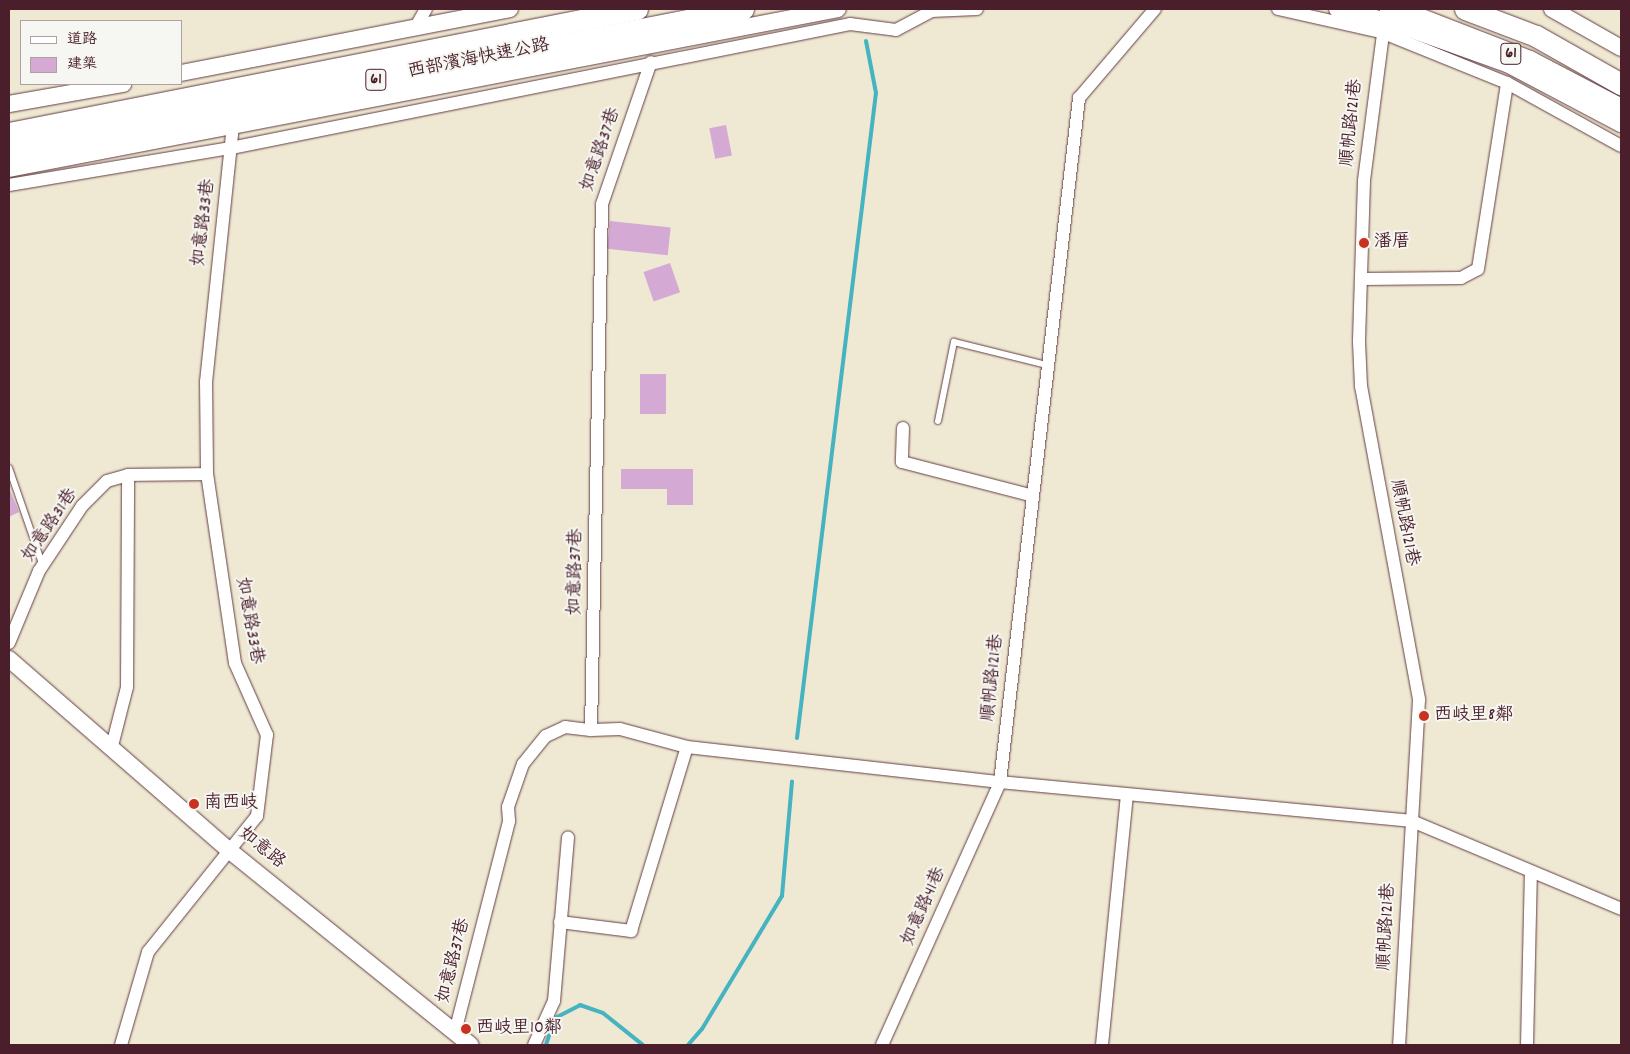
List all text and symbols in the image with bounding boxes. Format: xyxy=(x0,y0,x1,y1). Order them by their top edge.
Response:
legend xyxy=(20,20,182,85)
text: 道路 xyxy=(67,29,97,51)
street label: 西部濱海快速公路 xyxy=(406,36,552,84)
road number: 61 xyxy=(1500,41,1522,68)
text: 建築 xyxy=(67,54,97,76)
road number: 61 xyxy=(365,66,387,94)
street label: 順帆路121巷 xyxy=(1338,78,1368,168)
street label: 如意路37巷 xyxy=(578,105,626,195)
street label: 如意路33巷 xyxy=(189,178,221,268)
place label: 潘厝 xyxy=(1374,232,1410,254)
marker: 潘厝 xyxy=(1358,237,1370,249)
street label: 順帆路121巷 xyxy=(1384,478,1422,568)
street label: 如意路31巷 xyxy=(19,485,83,567)
street label: 如意路37巷 xyxy=(565,528,589,616)
street label: 如意路33巷 xyxy=(230,576,266,666)
street label: 順帆路121巷 xyxy=(979,633,1009,723)
place label: 西岐里8鄰 xyxy=(1434,705,1513,727)
marker: 西岐里8鄰 xyxy=(1418,710,1430,722)
place label: 南西岐 xyxy=(204,793,258,815)
marker: 南西岐 xyxy=(188,798,200,810)
street label: 如意路 xyxy=(233,824,289,874)
street label: 如意路41巷 xyxy=(898,865,952,949)
street label: 順帆路121巷 xyxy=(1375,883,1401,971)
street label: 如意路37巷 xyxy=(434,916,476,1006)
place label: 西岐里10鄰 xyxy=(476,1018,562,1040)
marker: 西岐里10鄰 xyxy=(460,1023,472,1035)

